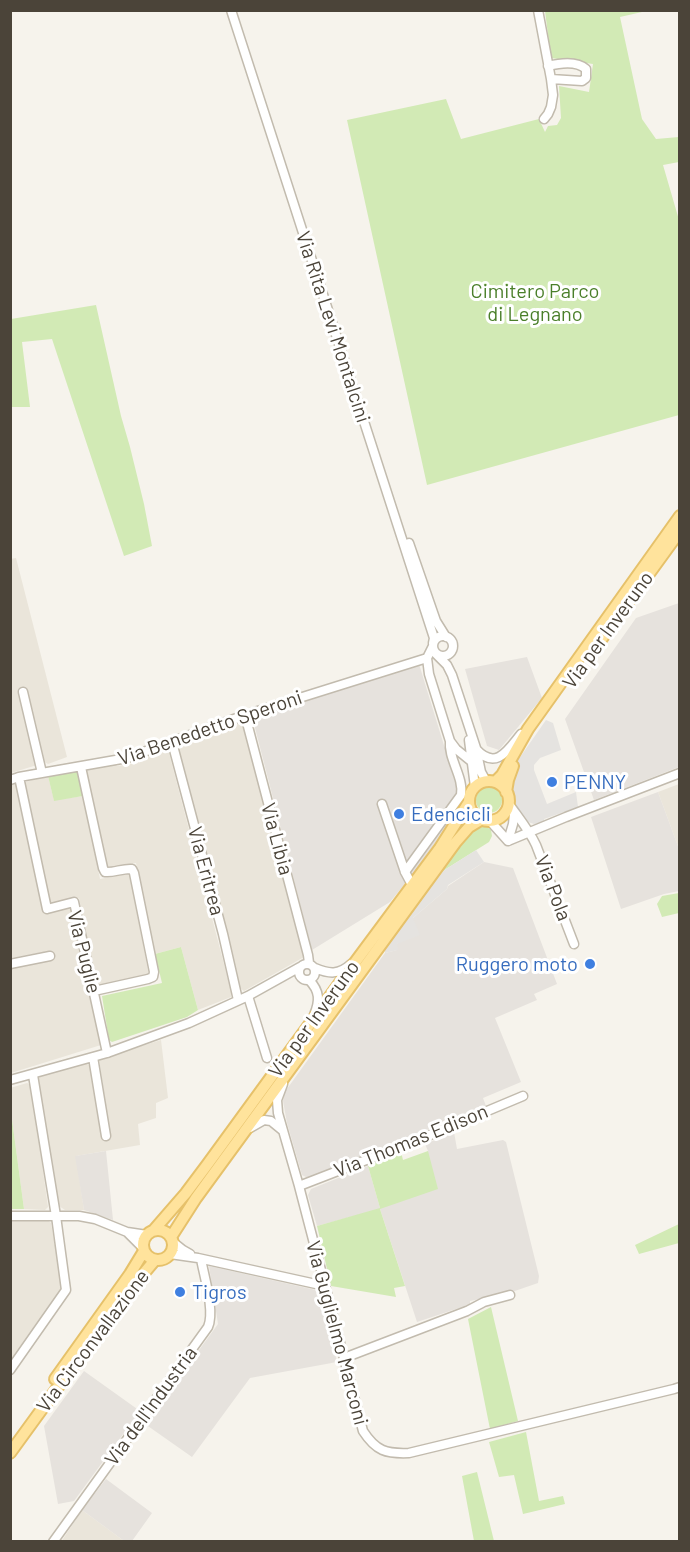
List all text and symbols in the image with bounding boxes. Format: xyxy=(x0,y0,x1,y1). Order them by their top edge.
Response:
street label: Via Rita Levi Montalcini xyxy=(291,228,375,426)
park label: Cimitero Parco di Legnano xyxy=(470,279,600,326)
street label: Via per Inveruno xyxy=(557,567,659,693)
street label: Via Benedetto Speroni xyxy=(115,685,305,771)
place label: PENNY xyxy=(564,770,626,794)
marker: PENNY xyxy=(545,775,559,789)
street label: Via Libia xyxy=(256,800,298,878)
place label: Edencicli xyxy=(411,802,491,826)
marker: Edencicli xyxy=(392,807,406,821)
street label: Via Eritrea xyxy=(183,824,229,918)
street label: Via Pola xyxy=(530,852,576,924)
street label: Via Puglie xyxy=(62,908,106,996)
place label: Ruggero moto xyxy=(456,952,578,976)
street label: Via per Inveruno xyxy=(263,956,365,1082)
marker: Ruggero moto xyxy=(583,957,597,971)
street label: Via Thomas Edison xyxy=(331,1099,491,1183)
street label: Via Guglielmo Marconi xyxy=(301,1238,373,1428)
street label: Via Circonvallazione xyxy=(32,1265,154,1417)
place label: Tigros xyxy=(192,1280,247,1304)
marker: Tigros xyxy=(173,1285,187,1299)
street label: Via dell'Industria xyxy=(100,1342,202,1470)

